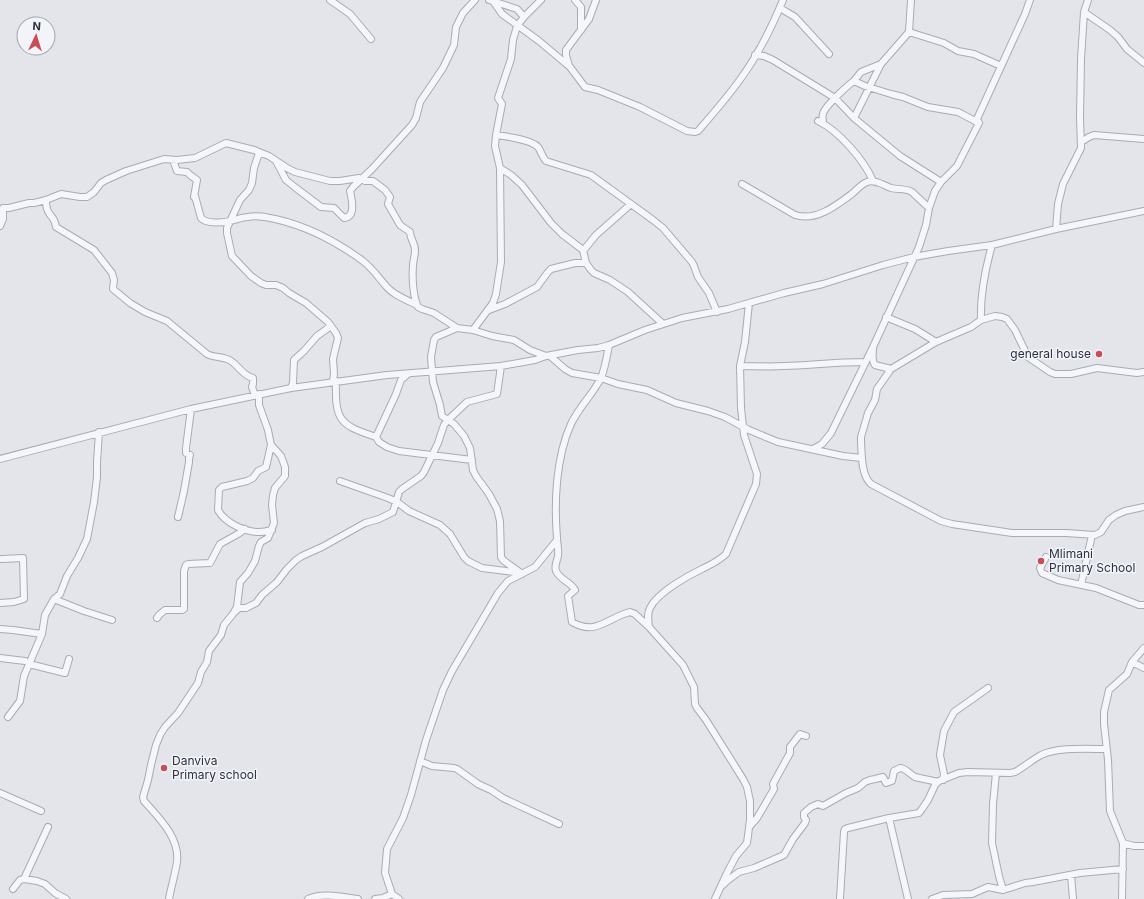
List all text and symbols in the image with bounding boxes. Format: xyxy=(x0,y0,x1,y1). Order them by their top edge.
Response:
north arrow xyxy=(16,16,56,56)
text: N xyxy=(32,19,41,33)
place label: general house xyxy=(1010,346,1091,361)
marker: general house xyxy=(1094,349,1104,359)
place label: Mlimani Primary School xyxy=(1049,546,1135,575)
marker: Mlimani Primary School xyxy=(1036,556,1046,566)
place label: Danviva Primary school xyxy=(172,753,257,782)
marker: Danviva Primary school xyxy=(159,763,169,773)

